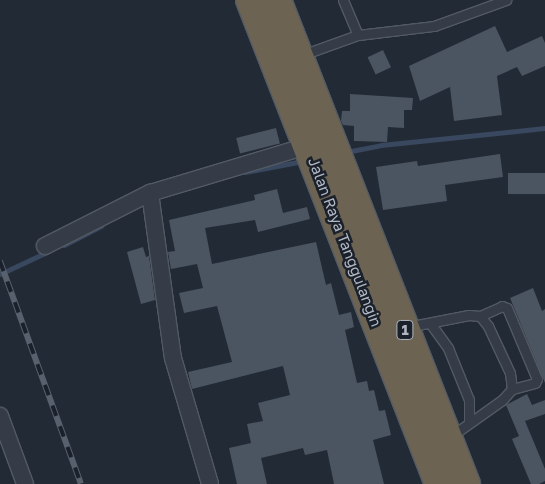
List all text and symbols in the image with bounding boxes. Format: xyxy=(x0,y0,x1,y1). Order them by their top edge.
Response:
street label: Jalan Raya Tanggulangin xyxy=(304,155,386,329)
road number: 1 xyxy=(396,318,414,342)

